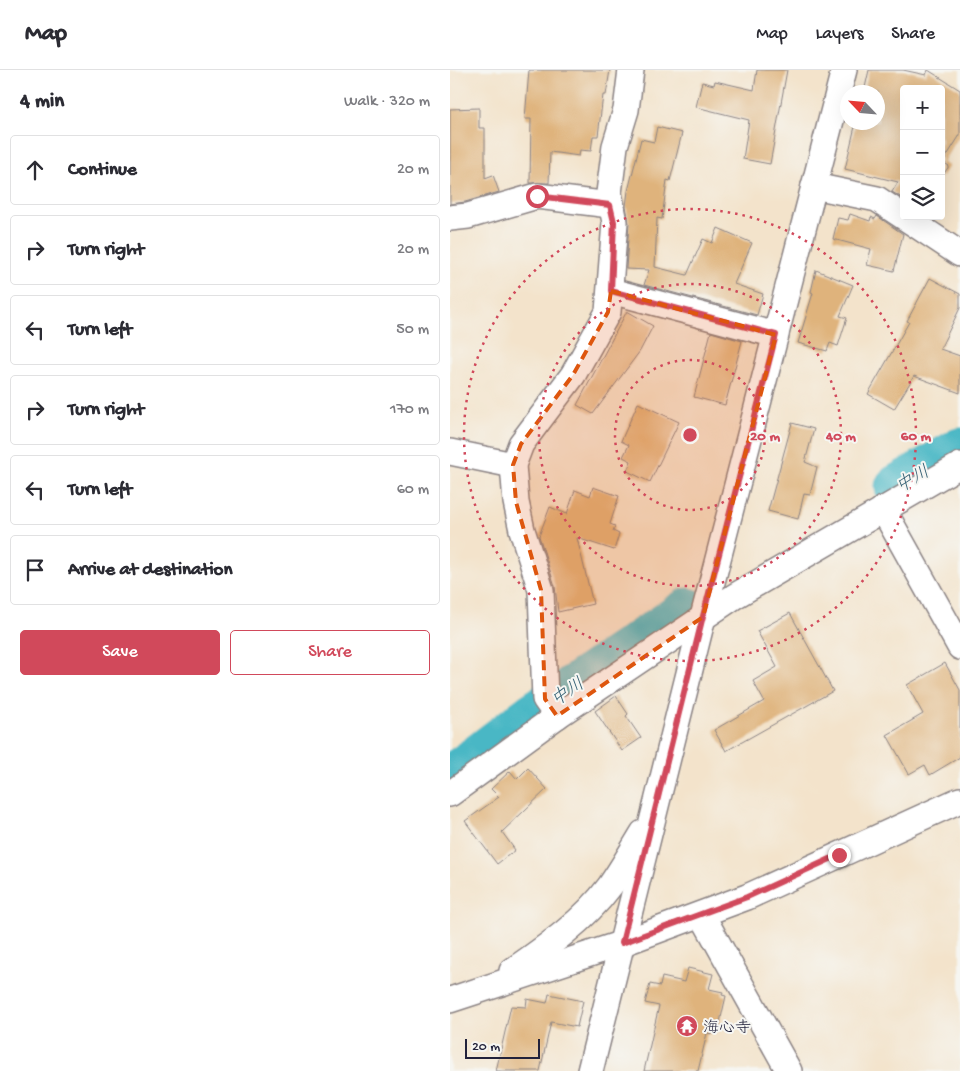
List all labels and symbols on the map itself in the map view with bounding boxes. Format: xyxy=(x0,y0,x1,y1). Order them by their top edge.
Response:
north arrow xyxy=(840,85,885,130)
route start xyxy=(526,185,549,208)
centre of rings xyxy=(681,426,699,444)
text: 20 m xyxy=(750,428,780,446)
text: 40 m xyxy=(825,428,856,446)
text: 60 m xyxy=(901,428,932,446)
water label: 中川 xyxy=(892,461,934,498)
water label: 中川 xyxy=(547,673,589,712)
route end xyxy=(828,844,851,867)
temple icon: 海心寺 xyxy=(675,1014,699,1038)
place label: 海心寺 xyxy=(703,1019,751,1039)
scale bar xyxy=(465,1036,540,1059)

